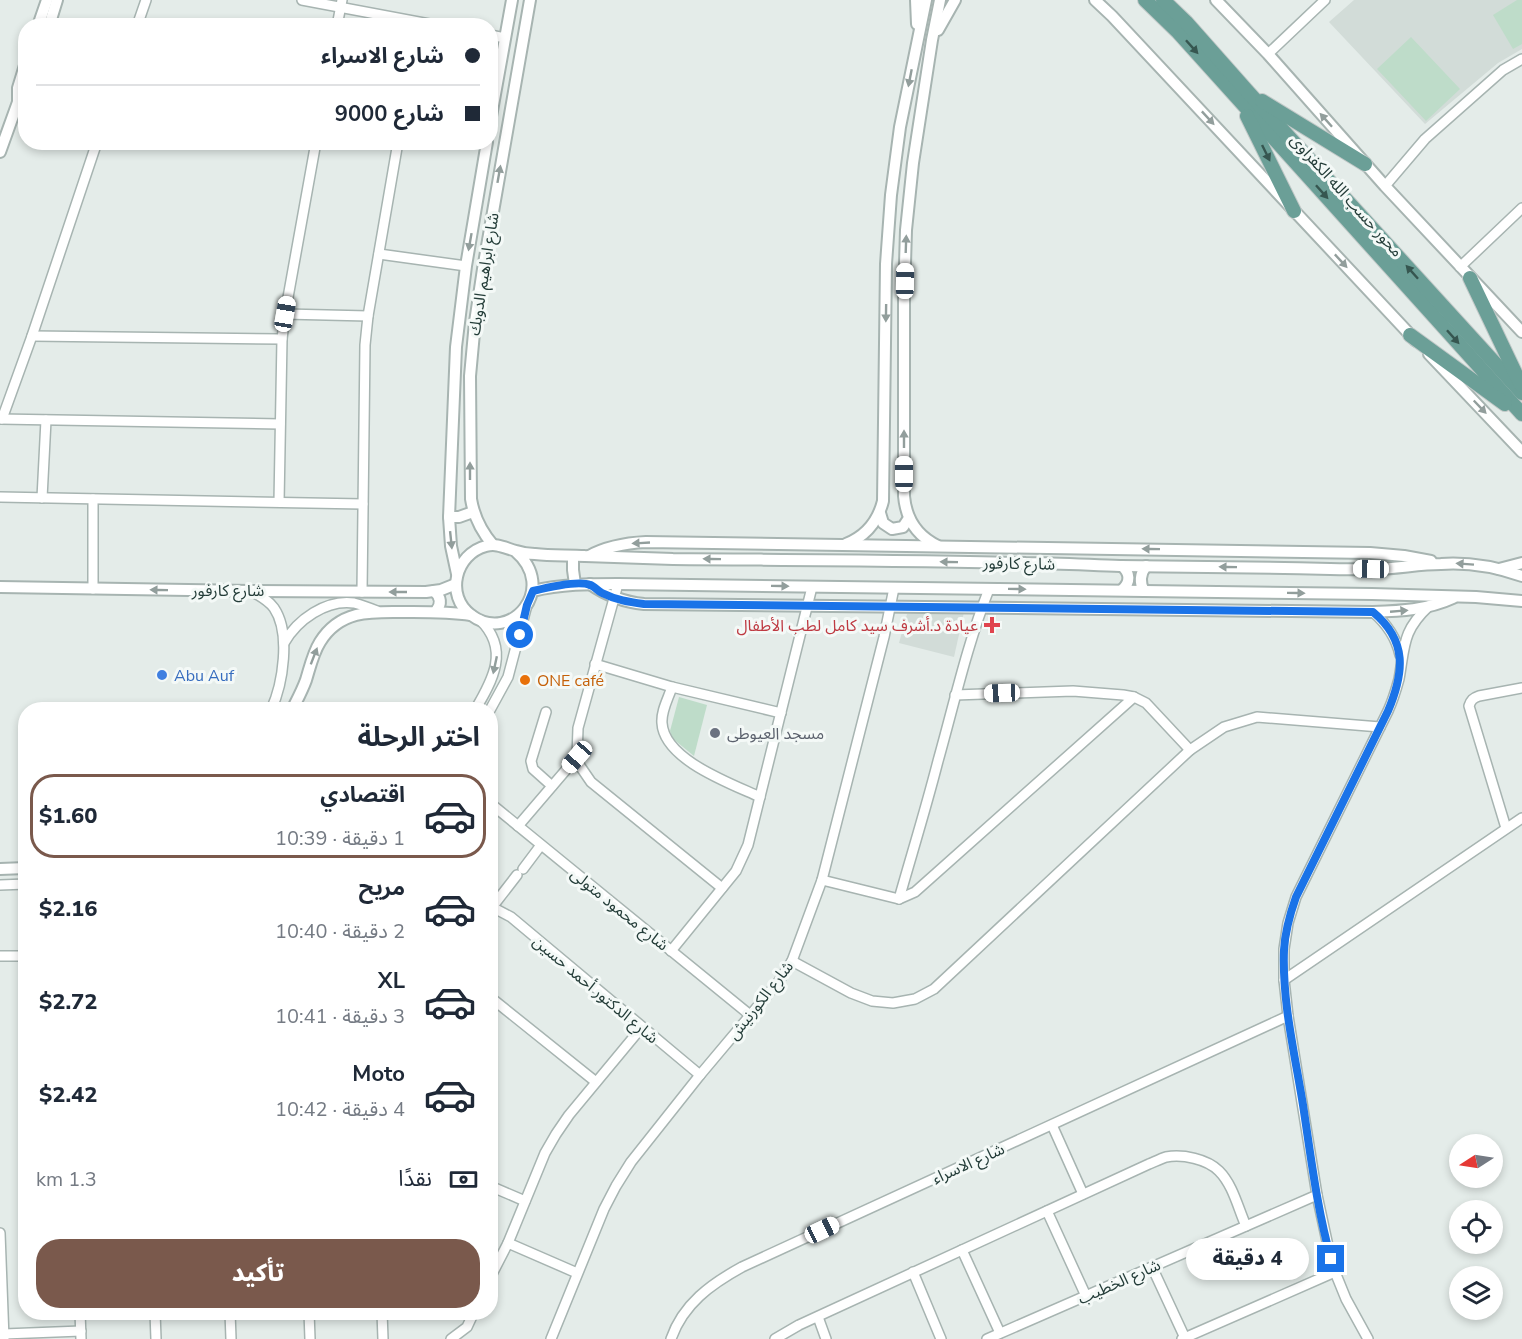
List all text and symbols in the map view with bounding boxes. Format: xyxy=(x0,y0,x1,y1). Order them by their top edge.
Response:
one-way arrow xyxy=(1185,39,1198,54)
text: شارع الاسراء xyxy=(321,41,444,71)
one-way arrow xyxy=(905,69,914,88)
text: شارع 9000 xyxy=(335,99,444,129)
one-way arrow xyxy=(1201,111,1215,126)
one-way arrow xyxy=(1319,112,1333,127)
street label: محور حسب الله الكفراوى xyxy=(1285,129,1407,262)
one-way arrow xyxy=(1261,145,1270,162)
one-way arrow xyxy=(495,164,504,183)
one-way arrow xyxy=(1315,184,1328,199)
street label: شارع ابراهيم الدوبك xyxy=(463,211,506,337)
one-way arrow xyxy=(465,232,474,251)
one-way arrow xyxy=(901,235,910,254)
one-way arrow xyxy=(1334,253,1347,268)
car xyxy=(896,263,914,299)
one-way arrow xyxy=(1406,265,1419,280)
car xyxy=(273,295,297,333)
one-way arrow xyxy=(881,304,891,323)
one-way arrow xyxy=(1446,329,1459,344)
one-way arrow xyxy=(1472,400,1486,414)
one-way arrow xyxy=(899,430,909,449)
car xyxy=(895,456,913,492)
one-way arrow xyxy=(465,462,475,481)
one-way arrow xyxy=(446,531,455,550)
one-way arrow xyxy=(632,538,651,547)
one-way arrow xyxy=(1142,545,1161,554)
street label: شارع كارفور xyxy=(982,552,1055,577)
one-way arrow xyxy=(703,554,722,564)
one-way arrow xyxy=(940,557,959,567)
one-way arrow xyxy=(1455,559,1474,569)
car xyxy=(1353,560,1389,578)
one-way arrow xyxy=(1219,562,1238,572)
street label: شارع كارفور xyxy=(191,580,264,603)
one-way arrow xyxy=(770,581,789,591)
one-way arrow xyxy=(1007,584,1026,594)
one-way arrow xyxy=(149,585,168,594)
one-way arrow xyxy=(389,587,408,597)
one-way arrow xyxy=(1286,588,1305,598)
one-way arrow xyxy=(1390,606,1409,616)
place label: عيادة د.أشرف سيد كامل لطب الأطفال xyxy=(736,615,978,637)
marker: عيادة د.أشرف سيد كامل لطب الأطفال xyxy=(983,616,1001,634)
route start xyxy=(506,621,533,648)
one-way arrow xyxy=(309,646,319,664)
one-way arrow xyxy=(490,656,499,675)
place label: Abu Auf xyxy=(174,665,235,687)
marker: Abu Auf xyxy=(155,668,169,682)
place label: ONE café xyxy=(537,670,604,692)
marker: ONE café xyxy=(518,673,532,687)
car xyxy=(984,683,1020,703)
text: اختر الرحلة xyxy=(357,719,480,756)
place label: مسجد العيوطى xyxy=(727,723,824,745)
marker: مسجد العيوطى xyxy=(708,726,722,740)
car xyxy=(558,738,596,776)
text: اقتصادي xyxy=(320,780,405,810)
icon: car xyxy=(423,789,477,843)
text: $1.60 xyxy=(39,801,98,831)
text: 1 دقيقة · 10:39 xyxy=(275,825,405,852)
street label: شارع محمود متولى xyxy=(565,863,673,957)
text: مريح xyxy=(359,873,405,903)
icon: car xyxy=(423,882,477,936)
text: $2.16 xyxy=(39,894,98,924)
text: 2 دقيقة · 10:40 xyxy=(275,918,405,945)
street label: شارع الدكتور أحمد حسين xyxy=(527,931,663,1050)
street label: شارع الكورنيش xyxy=(723,956,799,1045)
text: XL xyxy=(378,966,405,996)
icon: car xyxy=(423,975,477,1029)
text: $2.72 xyxy=(39,987,98,1017)
text: 3 دقيقة · 10:41 xyxy=(275,1003,405,1030)
text: Moto xyxy=(352,1059,405,1089)
icon: car xyxy=(423,1068,477,1122)
text: $2.42 xyxy=(39,1080,98,1110)
text: 4 دقيقة · 10:42 xyxy=(275,1096,405,1123)
north arrow xyxy=(1449,1134,1503,1188)
map controls xyxy=(1449,1134,1503,1320)
street label: شارع الاسراء xyxy=(929,1138,1009,1191)
icon: cash xyxy=(447,1163,480,1196)
text: نقدًا xyxy=(398,1164,432,1194)
text: 1.3 km xyxy=(36,1166,97,1193)
button: locate xyxy=(1449,1200,1503,1254)
car xyxy=(802,1214,842,1246)
callout: 4 دقيقة xyxy=(1187,1238,1310,1280)
button: تأكيد xyxy=(36,1239,480,1308)
text: 4 دقيقة xyxy=(1213,1245,1282,1272)
route end xyxy=(1317,1245,1344,1272)
street label: شارع الخطيب xyxy=(1075,1254,1165,1311)
button: layers xyxy=(1449,1266,1503,1320)

